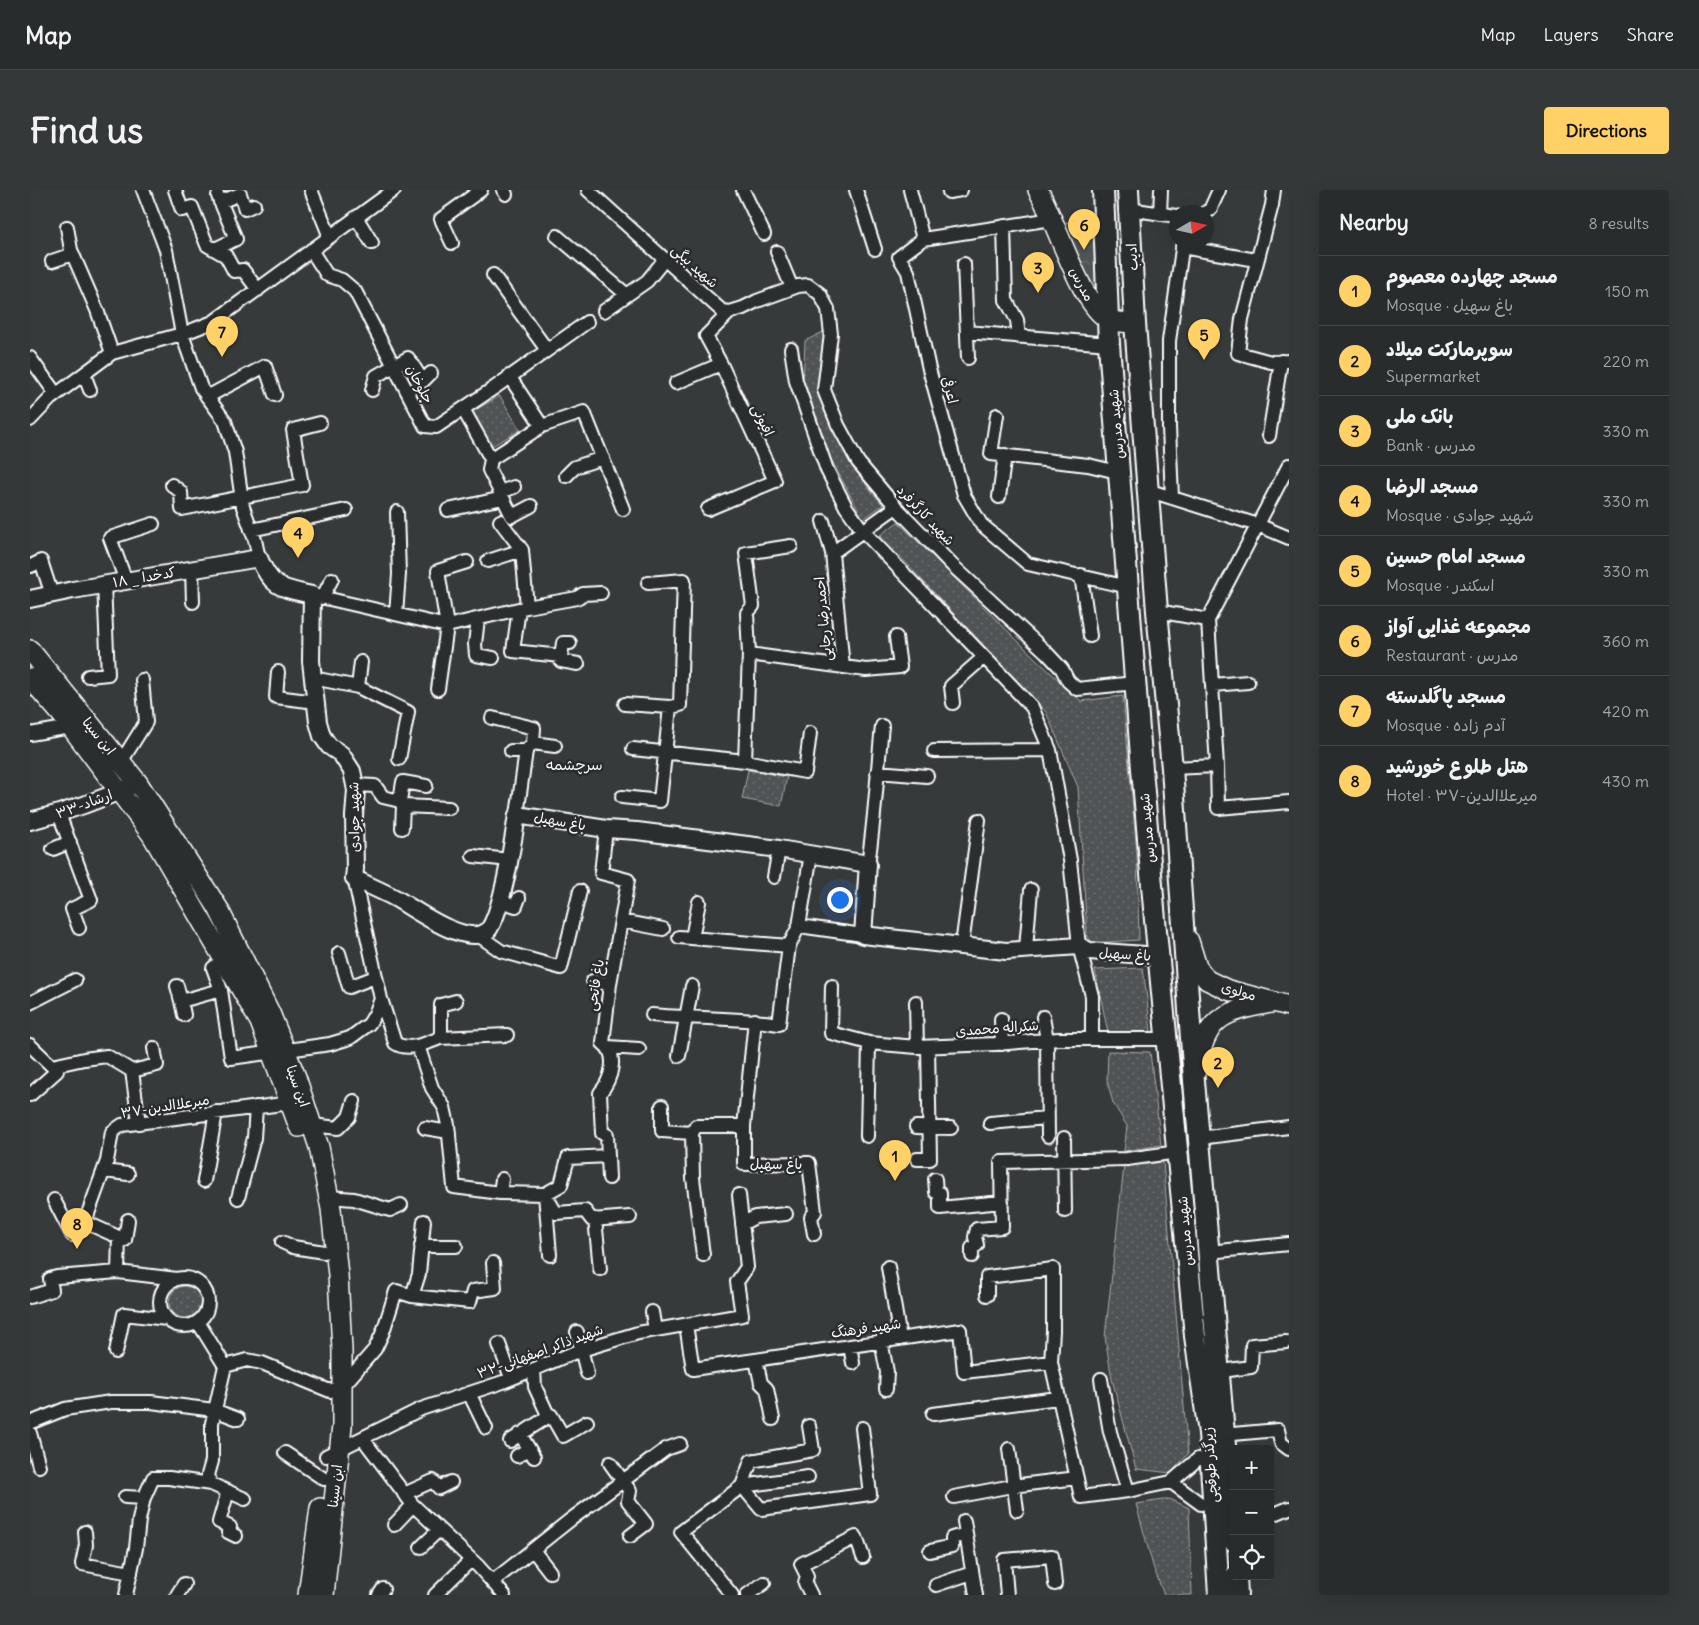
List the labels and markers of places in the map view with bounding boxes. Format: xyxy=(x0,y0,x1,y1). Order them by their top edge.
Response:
pin: 6 xyxy=(1068,209,1100,250)
pin: 3 xyxy=(1022,252,1054,293)
pin: 7 xyxy=(206,316,238,357)
pin: 5 xyxy=(1188,319,1220,360)
pin: 4 xyxy=(282,517,314,558)
pin: 2 xyxy=(1202,1047,1234,1088)
pin: 1 xyxy=(879,1140,911,1181)
pin: 8 xyxy=(61,1208,93,1249)

